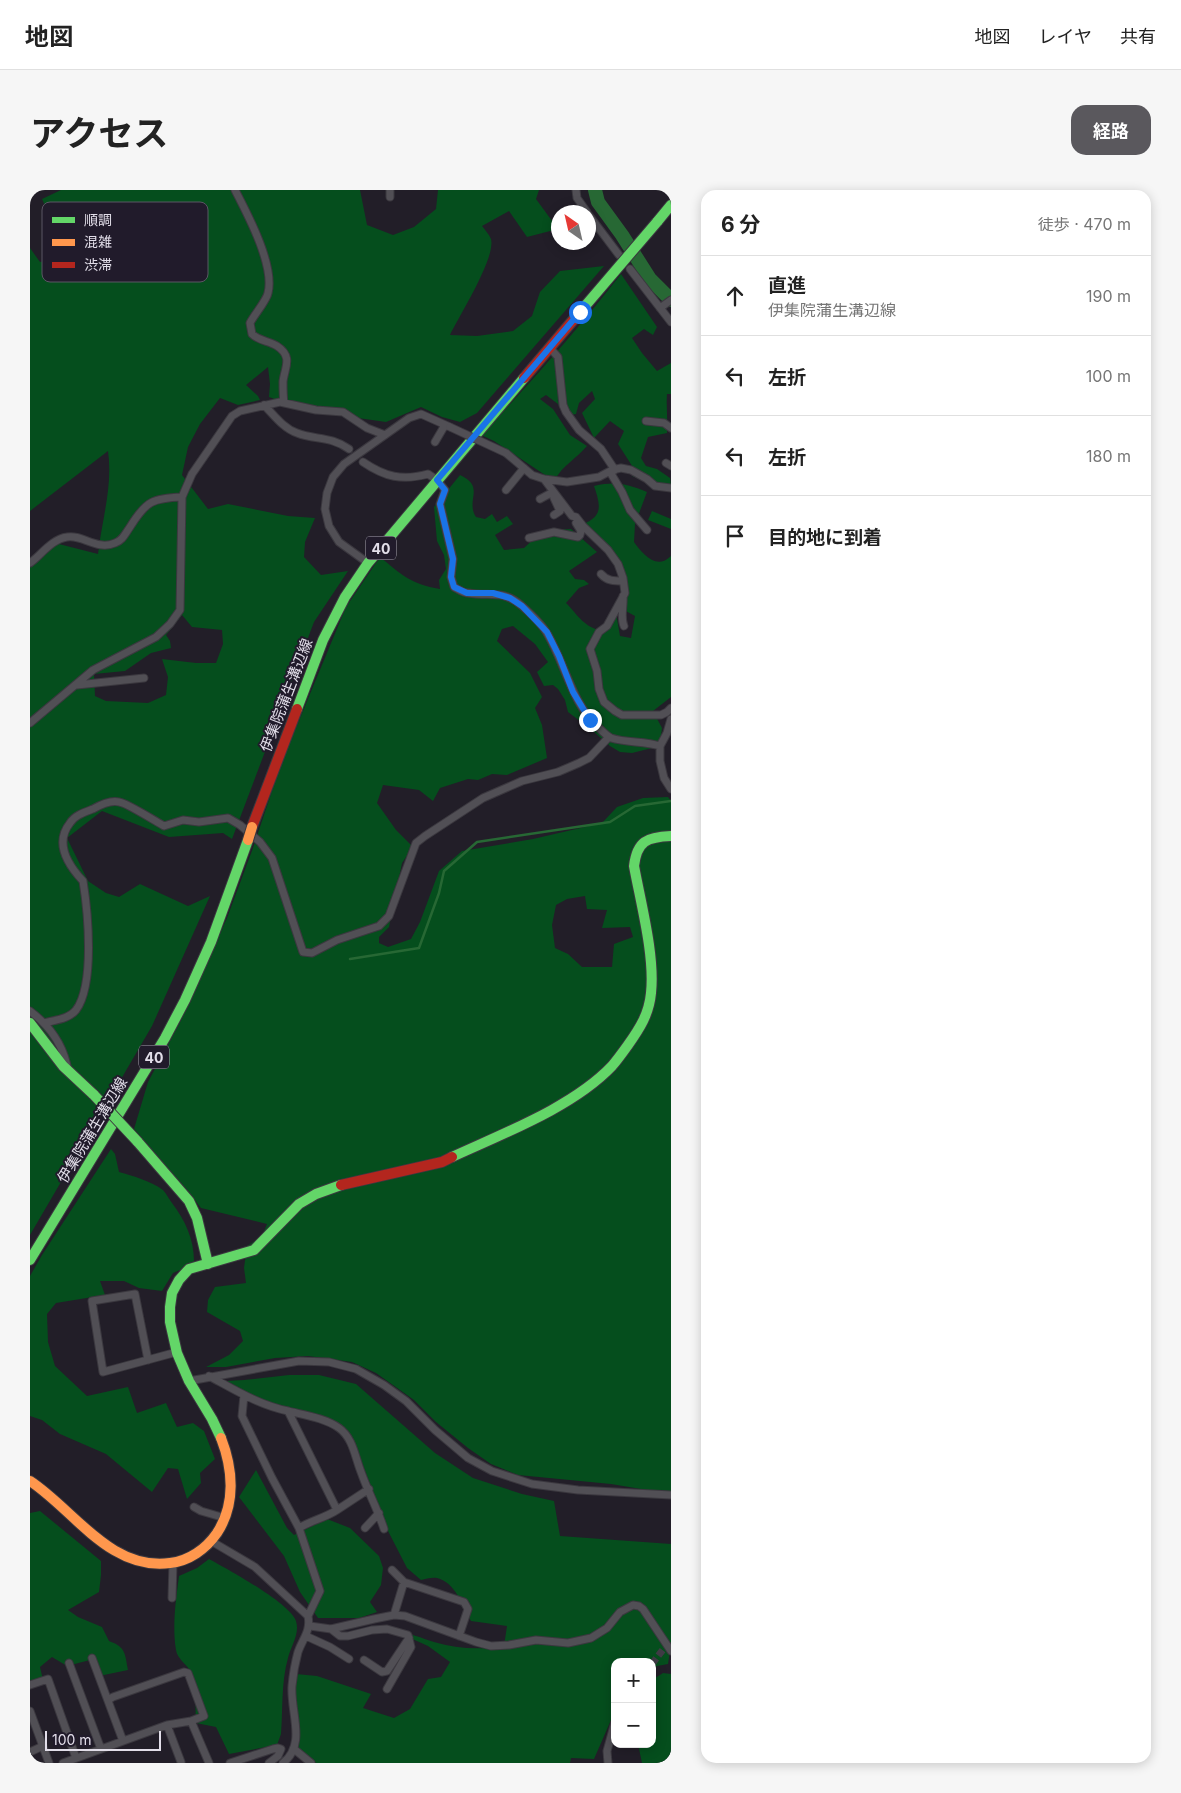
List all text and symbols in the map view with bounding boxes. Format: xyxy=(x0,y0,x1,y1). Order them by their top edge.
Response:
text: 地図 xyxy=(25,22,73,51)
text: 地図 xyxy=(975,26,1011,47)
text: レイヤ xyxy=(1039,26,1092,47)
text: 共有 xyxy=(1120,26,1156,47)
button: 経路 xyxy=(1071,105,1151,155)
text: アクセス xyxy=(30,112,168,154)
legend xyxy=(42,202,208,282)
north arrow xyxy=(551,205,596,250)
text: 順調 xyxy=(84,211,112,228)
text: 6 分 xyxy=(721,212,761,237)
text: 徒歩 · 470 m xyxy=(1038,214,1131,234)
text: 混雑 xyxy=(84,233,112,250)
text: 渋滞 xyxy=(84,256,112,273)
text: 直進 xyxy=(768,274,806,297)
icon: ahead xyxy=(721,282,749,310)
text: 190 m xyxy=(1086,286,1131,306)
text: 伊集院蒲生溝辺線 xyxy=(768,300,896,320)
route start xyxy=(569,301,592,324)
icon: left xyxy=(721,362,749,390)
text: 左折 xyxy=(768,366,806,389)
text: 100 m xyxy=(1086,366,1131,386)
icon: left xyxy=(721,442,749,470)
text: 左折 xyxy=(768,446,806,469)
text: 180 m xyxy=(1086,446,1131,466)
icon: arrive xyxy=(721,522,749,550)
text: 目的地に到着 xyxy=(768,526,882,549)
road number: 40 xyxy=(366,536,396,559)
street label: 伊集院蒲生溝辺線 xyxy=(256,636,316,754)
route end xyxy=(579,709,602,732)
road number: 40 xyxy=(139,1046,169,1069)
street label: 伊集院蒲生溝辺線 xyxy=(53,1074,131,1186)
map controls xyxy=(611,1658,656,1748)
button: + xyxy=(611,1658,656,1703)
button: − xyxy=(611,1703,656,1748)
scale bar xyxy=(45,1728,161,1751)
text: 100 m xyxy=(52,1731,92,1748)

